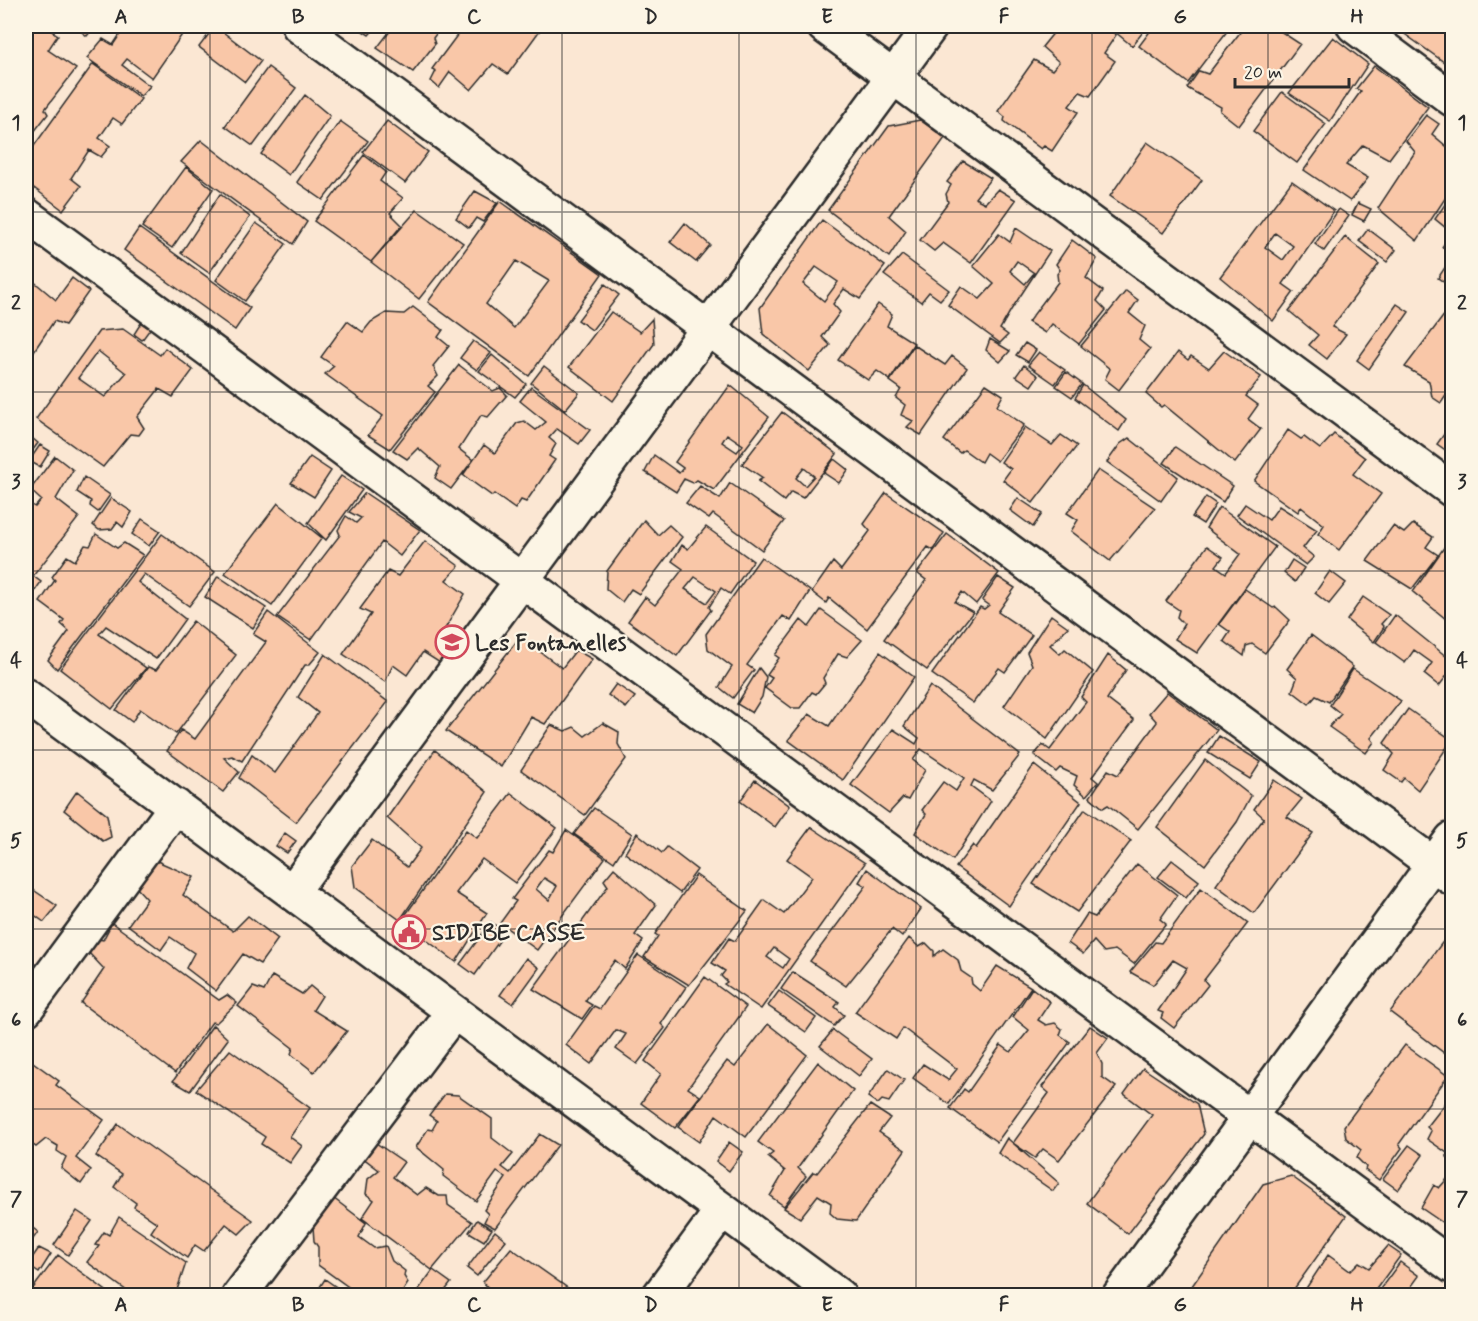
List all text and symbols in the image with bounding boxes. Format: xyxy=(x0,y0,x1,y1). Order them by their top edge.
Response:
text: A xyxy=(114,4,128,31)
text: B xyxy=(292,4,305,31)
text: C xyxy=(467,4,482,31)
text: D xyxy=(644,4,658,31)
text: E xyxy=(821,4,833,31)
text: F xyxy=(999,4,1010,31)
text: G xyxy=(1173,4,1187,31)
text: H xyxy=(1350,4,1364,31)
scale bar xyxy=(1235,51,1349,89)
text: 20 m xyxy=(1244,61,1282,85)
text: 1 xyxy=(12,110,20,137)
text: 1 xyxy=(1458,110,1466,137)
text: 2 xyxy=(11,290,21,317)
text: 2 xyxy=(1457,290,1467,317)
text: 3 xyxy=(11,469,21,496)
text: 3 xyxy=(1457,469,1467,496)
school or university icon: Les Fontanelles xyxy=(434,624,470,660)
place label: Les Fontanelles xyxy=(475,630,627,658)
text: 4 xyxy=(10,648,22,675)
text: 4 xyxy=(1456,648,1468,675)
text: 5 xyxy=(10,828,22,855)
text: 5 xyxy=(1456,828,1468,855)
public building icon: SIDIBE CASSE xyxy=(391,914,427,950)
place label: SIDIBE CASSE xyxy=(432,920,586,948)
text: 6 xyxy=(11,1007,21,1034)
text: 6 xyxy=(1457,1007,1467,1034)
text: 7 xyxy=(10,1186,22,1213)
text: 7 xyxy=(1456,1186,1468,1213)
text: A xyxy=(114,1292,128,1319)
text: B xyxy=(292,1292,305,1319)
text: C xyxy=(467,1292,482,1319)
text: D xyxy=(644,1292,658,1319)
text: E xyxy=(821,1292,833,1319)
text: F xyxy=(999,1292,1010,1319)
text: G xyxy=(1173,1292,1187,1319)
text: H xyxy=(1350,1292,1364,1319)

